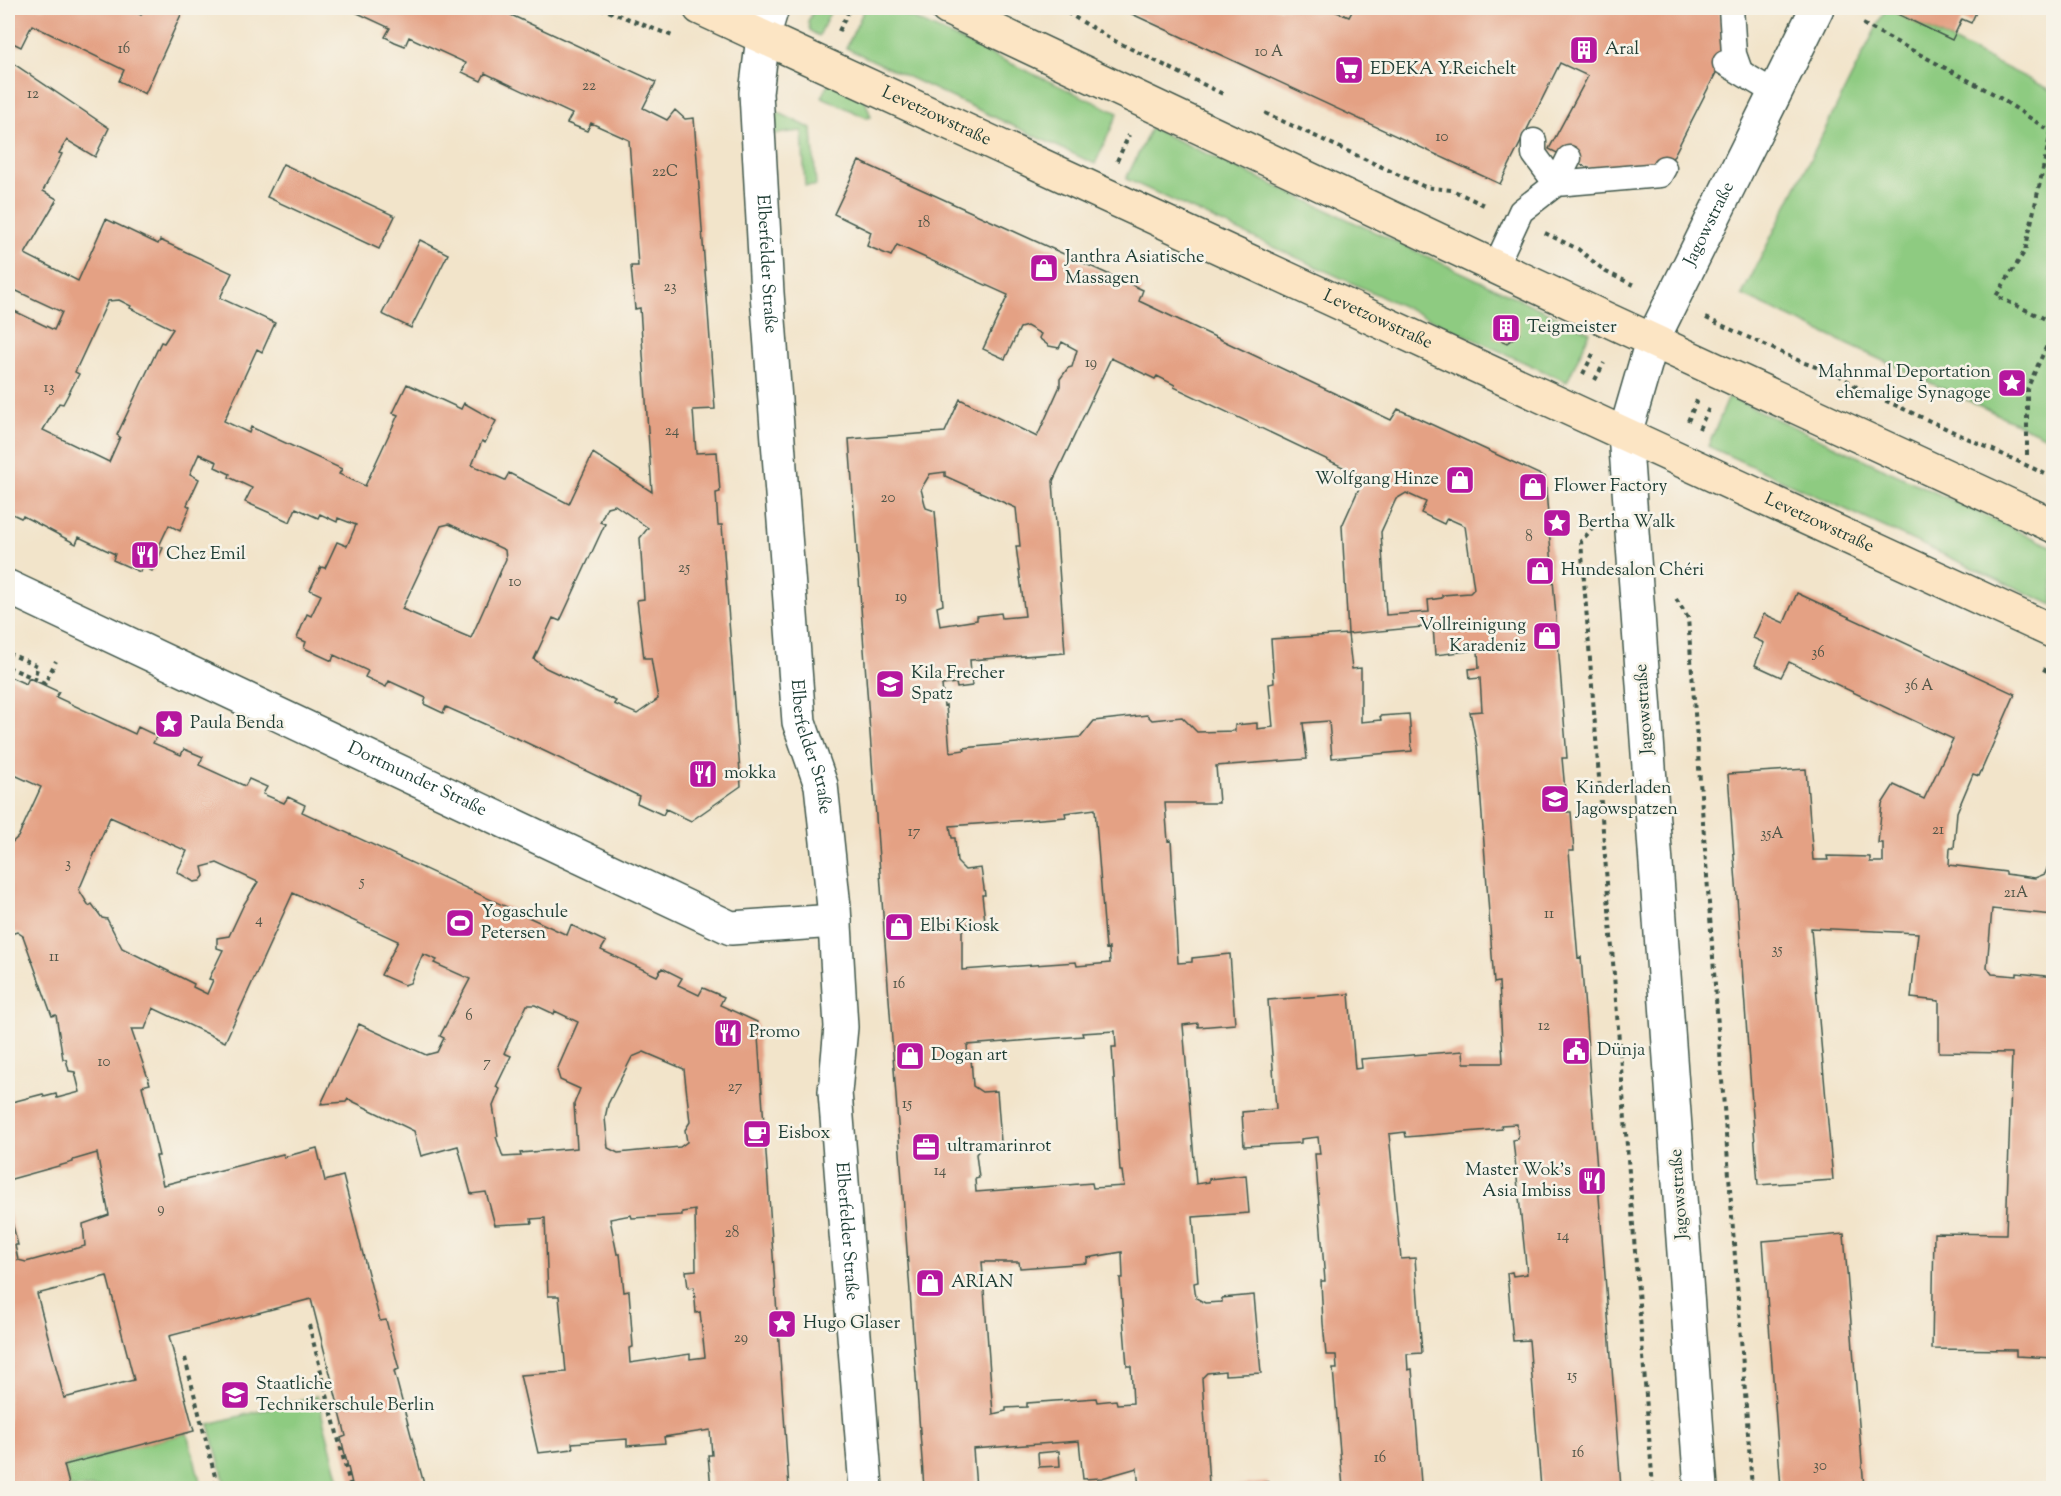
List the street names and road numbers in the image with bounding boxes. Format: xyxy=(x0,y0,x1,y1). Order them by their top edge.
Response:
street label: Levetzowstraße xyxy=(877,80,995,153)
street label: Jagowstraße xyxy=(1678,178,1742,272)
street label: Elberfelder Straße xyxy=(749,194,783,334)
street label: Levetzowstraße xyxy=(1318,284,1437,357)
street label: Levetzowstraße xyxy=(1760,487,1878,560)
street label: Jagowstraße xyxy=(1629,663,1661,756)
street label: Elberfelder Straße xyxy=(783,678,837,816)
street label: Dortmunder Straße xyxy=(343,736,491,824)
street label: Jagowstraße xyxy=(1664,1148,1696,1241)
street label: Elberfelder Straße xyxy=(828,1161,864,1302)

